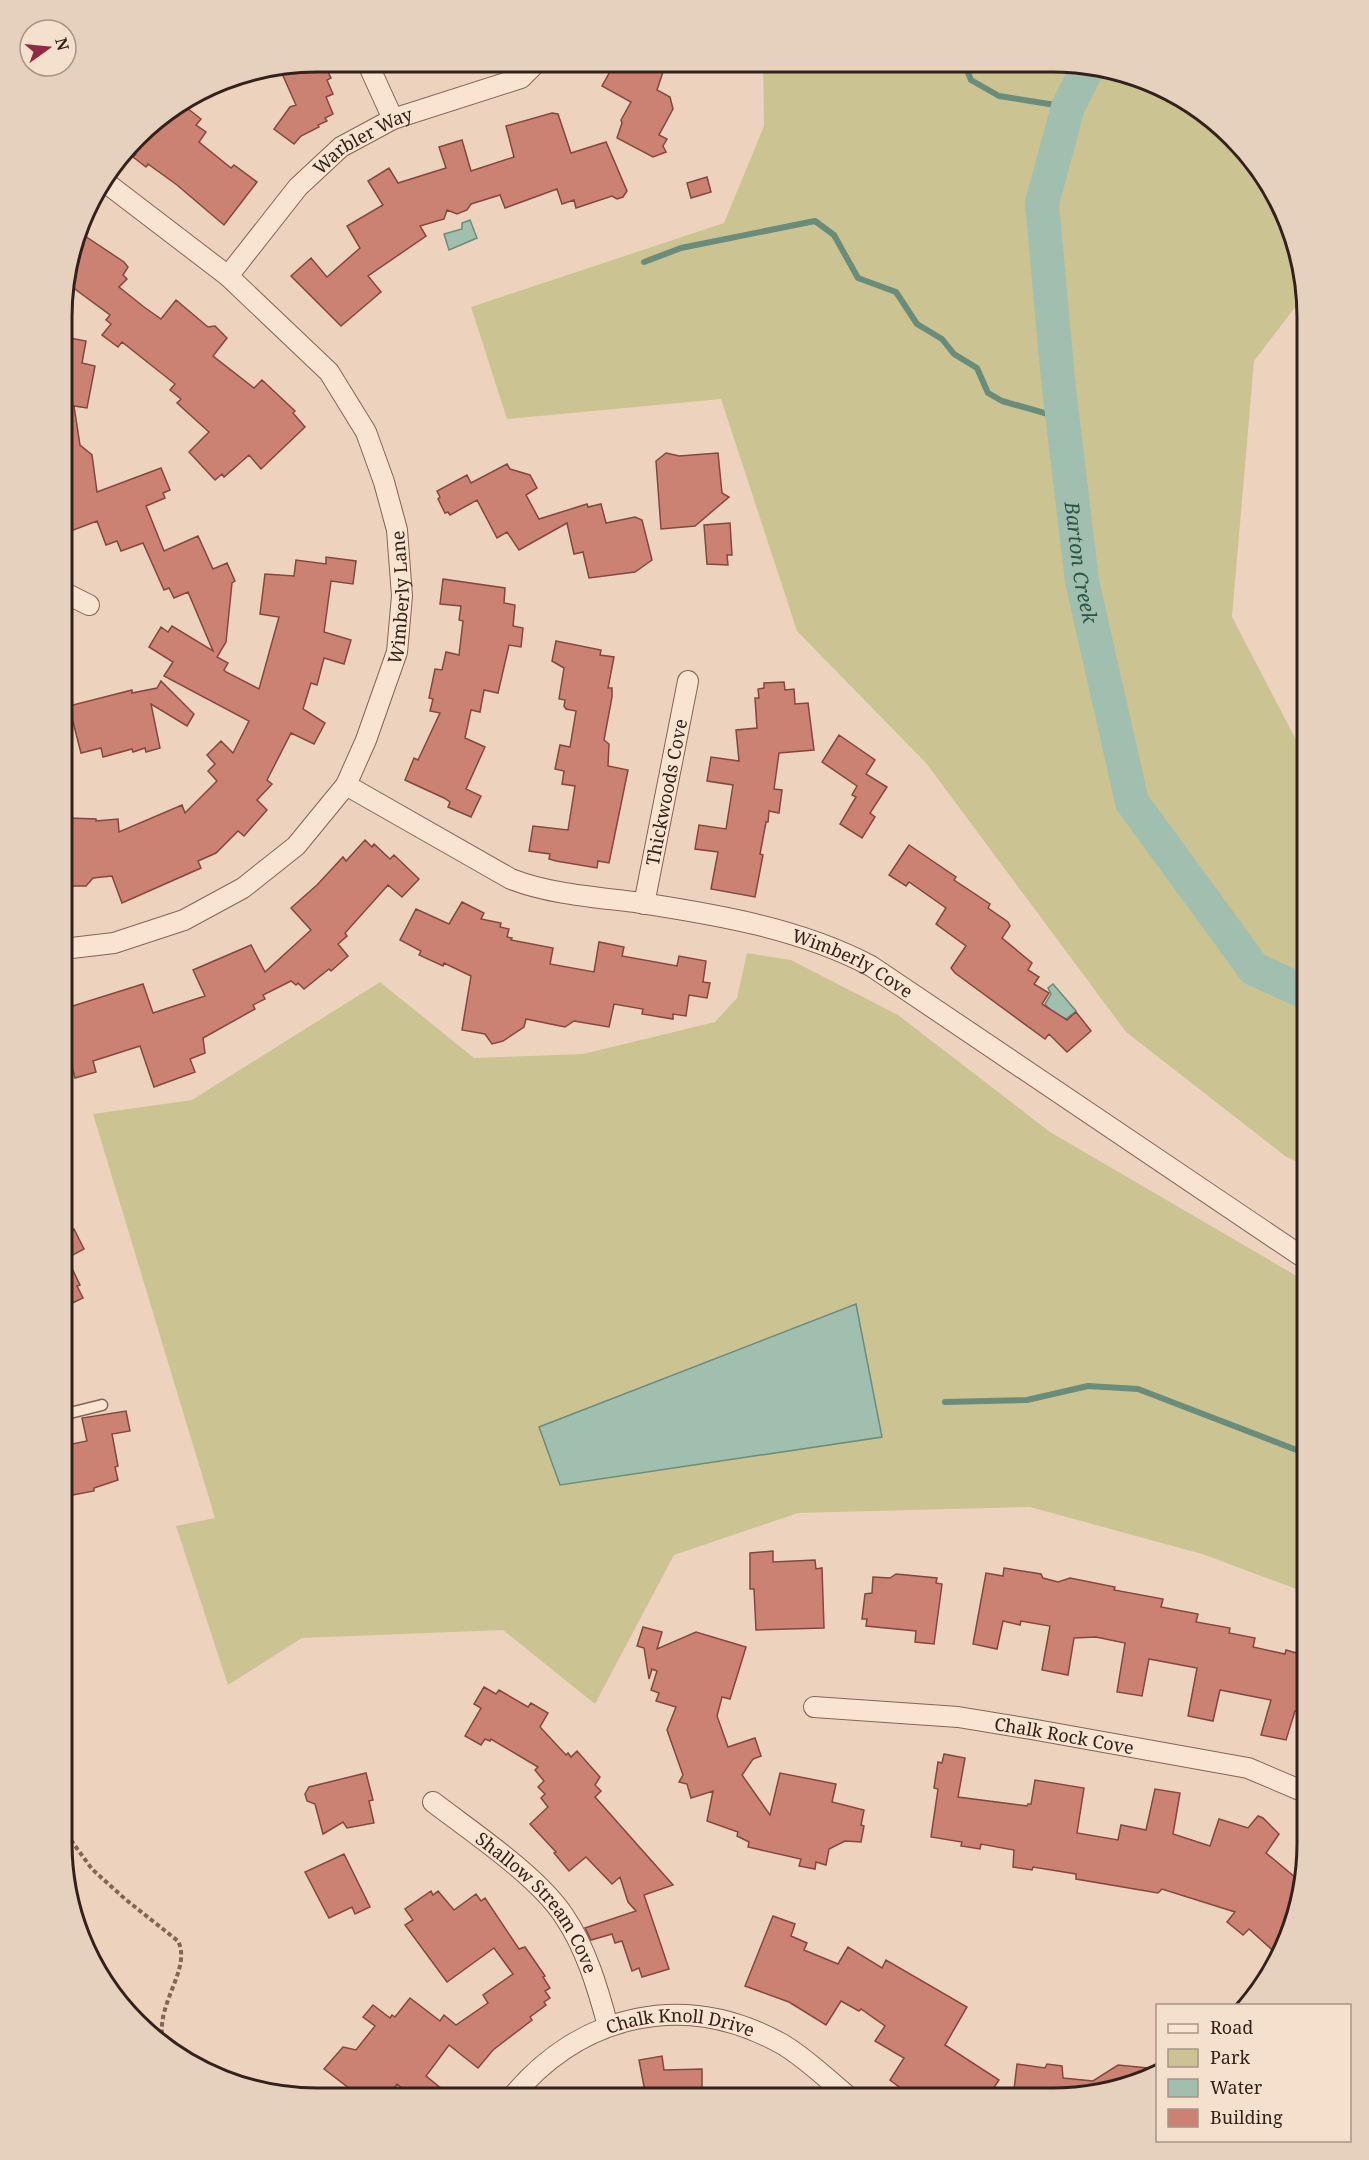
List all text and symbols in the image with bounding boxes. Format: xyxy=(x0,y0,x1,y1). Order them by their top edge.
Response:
north arrow xyxy=(18,18,78,78)
text: N xyxy=(50,35,75,53)
street label: Warbler Way xyxy=(308,101,416,179)
water label: Barton Creek xyxy=(1059,499,1105,626)
street label: Wimberly Lane xyxy=(382,530,414,667)
street label: Thickwoods Cove xyxy=(640,717,692,868)
street label: Wimberly Cove xyxy=(789,923,918,1003)
street label: Chalk Rock Cove xyxy=(993,1711,1136,1759)
street label: Shallow Stream Cove xyxy=(471,1826,603,1977)
street label: Chalk Knoll Drive xyxy=(602,2003,758,2042)
legend xyxy=(1156,2004,1351,2142)
text: Road xyxy=(1210,2015,1253,2039)
text: Park xyxy=(1210,2045,1250,2069)
text: Water xyxy=(1210,2075,1263,2099)
text: Building xyxy=(1210,2105,1283,2129)

